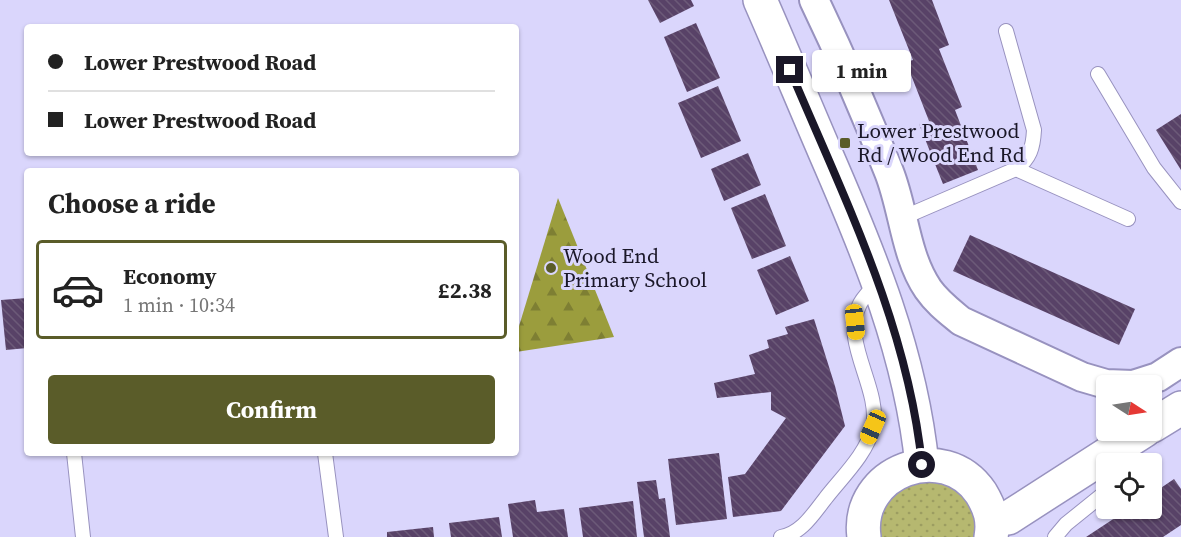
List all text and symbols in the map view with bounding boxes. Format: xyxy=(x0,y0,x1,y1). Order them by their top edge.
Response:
text: Lower Prestwood Road xyxy=(84,47,316,77)
callout: 1 min xyxy=(811,49,910,91)
route end xyxy=(776,56,803,83)
text: 1 min xyxy=(836,57,887,85)
text: Lower Prestwood Road xyxy=(84,105,316,135)
place label: Lower Prestwood Rd / Wood End Rd xyxy=(857,116,1025,169)
marker: Lower Prestwood Rd / Wood End Rd xyxy=(838,136,852,150)
text: Choose a ride xyxy=(48,185,216,222)
place label: Wood End Primary School xyxy=(563,241,707,294)
text: Economy xyxy=(123,261,217,291)
marker: Wood End Primary School xyxy=(544,261,558,275)
icon: car xyxy=(51,263,105,317)
text: £2.38 xyxy=(438,275,492,305)
text: 1 min · 10:34 xyxy=(123,291,235,319)
car xyxy=(844,303,866,341)
button: Confirm xyxy=(48,375,495,444)
north arrow xyxy=(1096,375,1162,441)
map controls xyxy=(1096,375,1162,519)
car xyxy=(857,407,889,447)
route start xyxy=(908,451,935,478)
button: locate xyxy=(1096,453,1162,519)

